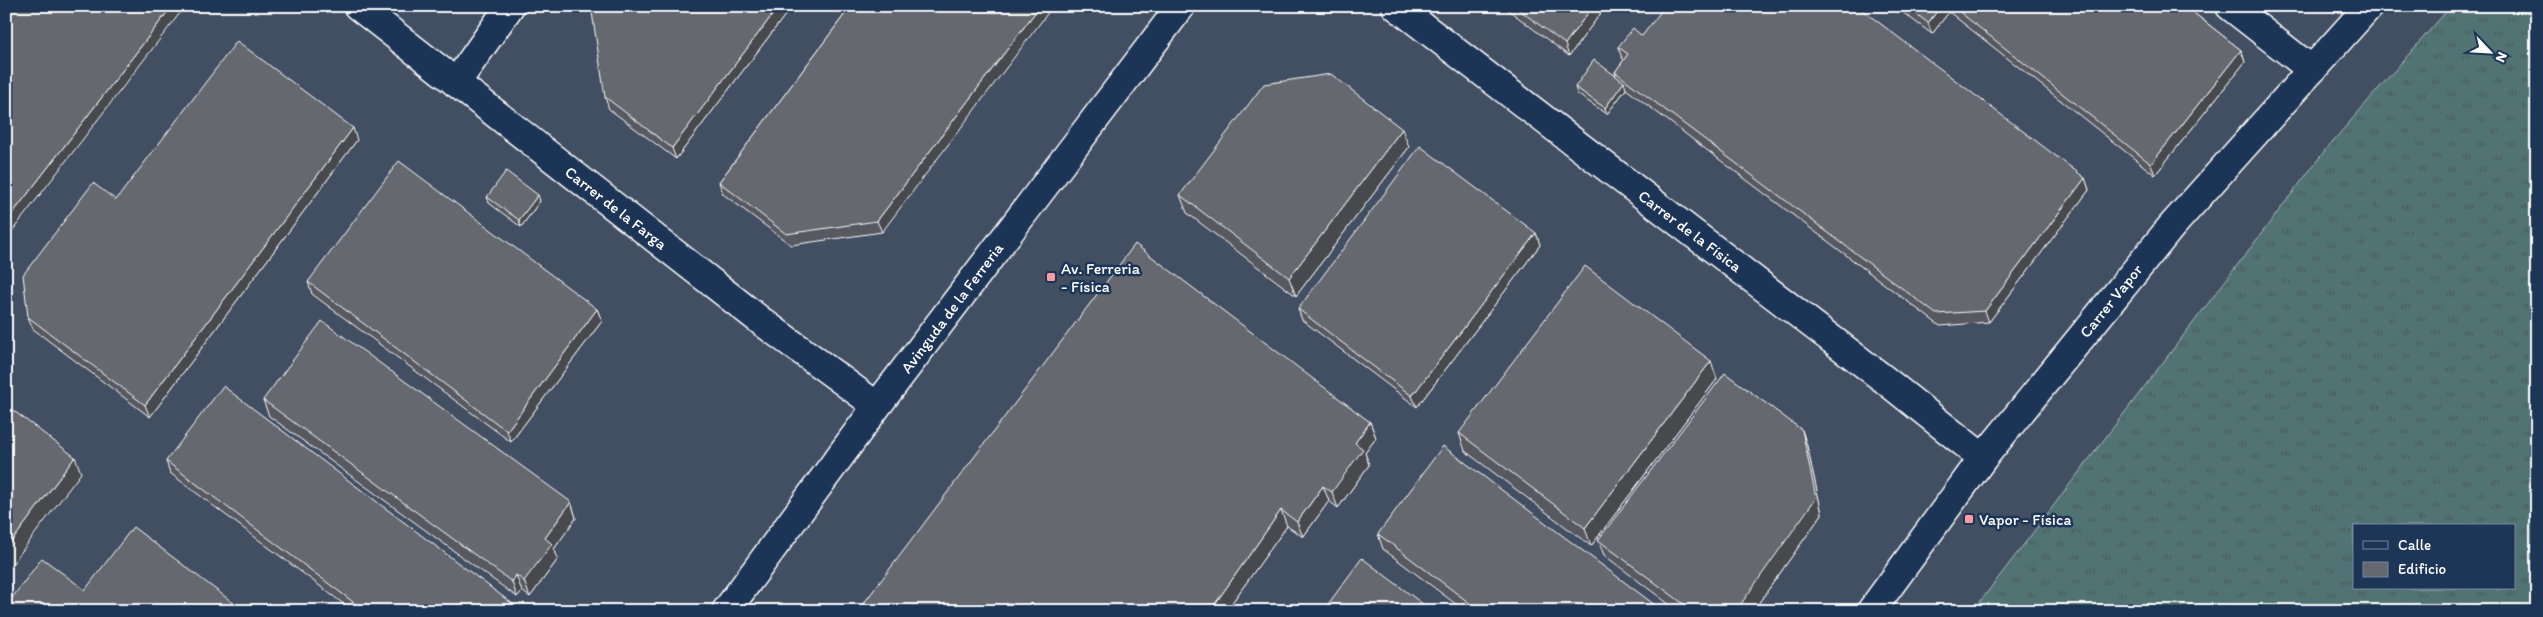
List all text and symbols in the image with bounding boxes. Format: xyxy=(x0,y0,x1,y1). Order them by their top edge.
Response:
north arrow xyxy=(2466,28,2516,78)
text: N xyxy=(2492,49,2511,65)
street label: Carrer de la Farga xyxy=(561,162,671,254)
street label: Carrer de la Física xyxy=(1635,186,1746,276)
street label: Avinguda de la Ferreria xyxy=(897,239,1008,377)
place label: Av. Ferreria - Física xyxy=(1061,259,1141,296)
street label: Carrer Vapor xyxy=(2076,260,2146,342)
marker: Av. Ferreria - Física xyxy=(1045,271,1057,283)
place label: Vapor - Física xyxy=(1979,510,2071,529)
marker: Vapor - Física xyxy=(1963,513,1975,525)
legend xyxy=(2353,524,2516,590)
text: Calle xyxy=(2398,536,2431,554)
text: Edificio xyxy=(2398,560,2446,578)

